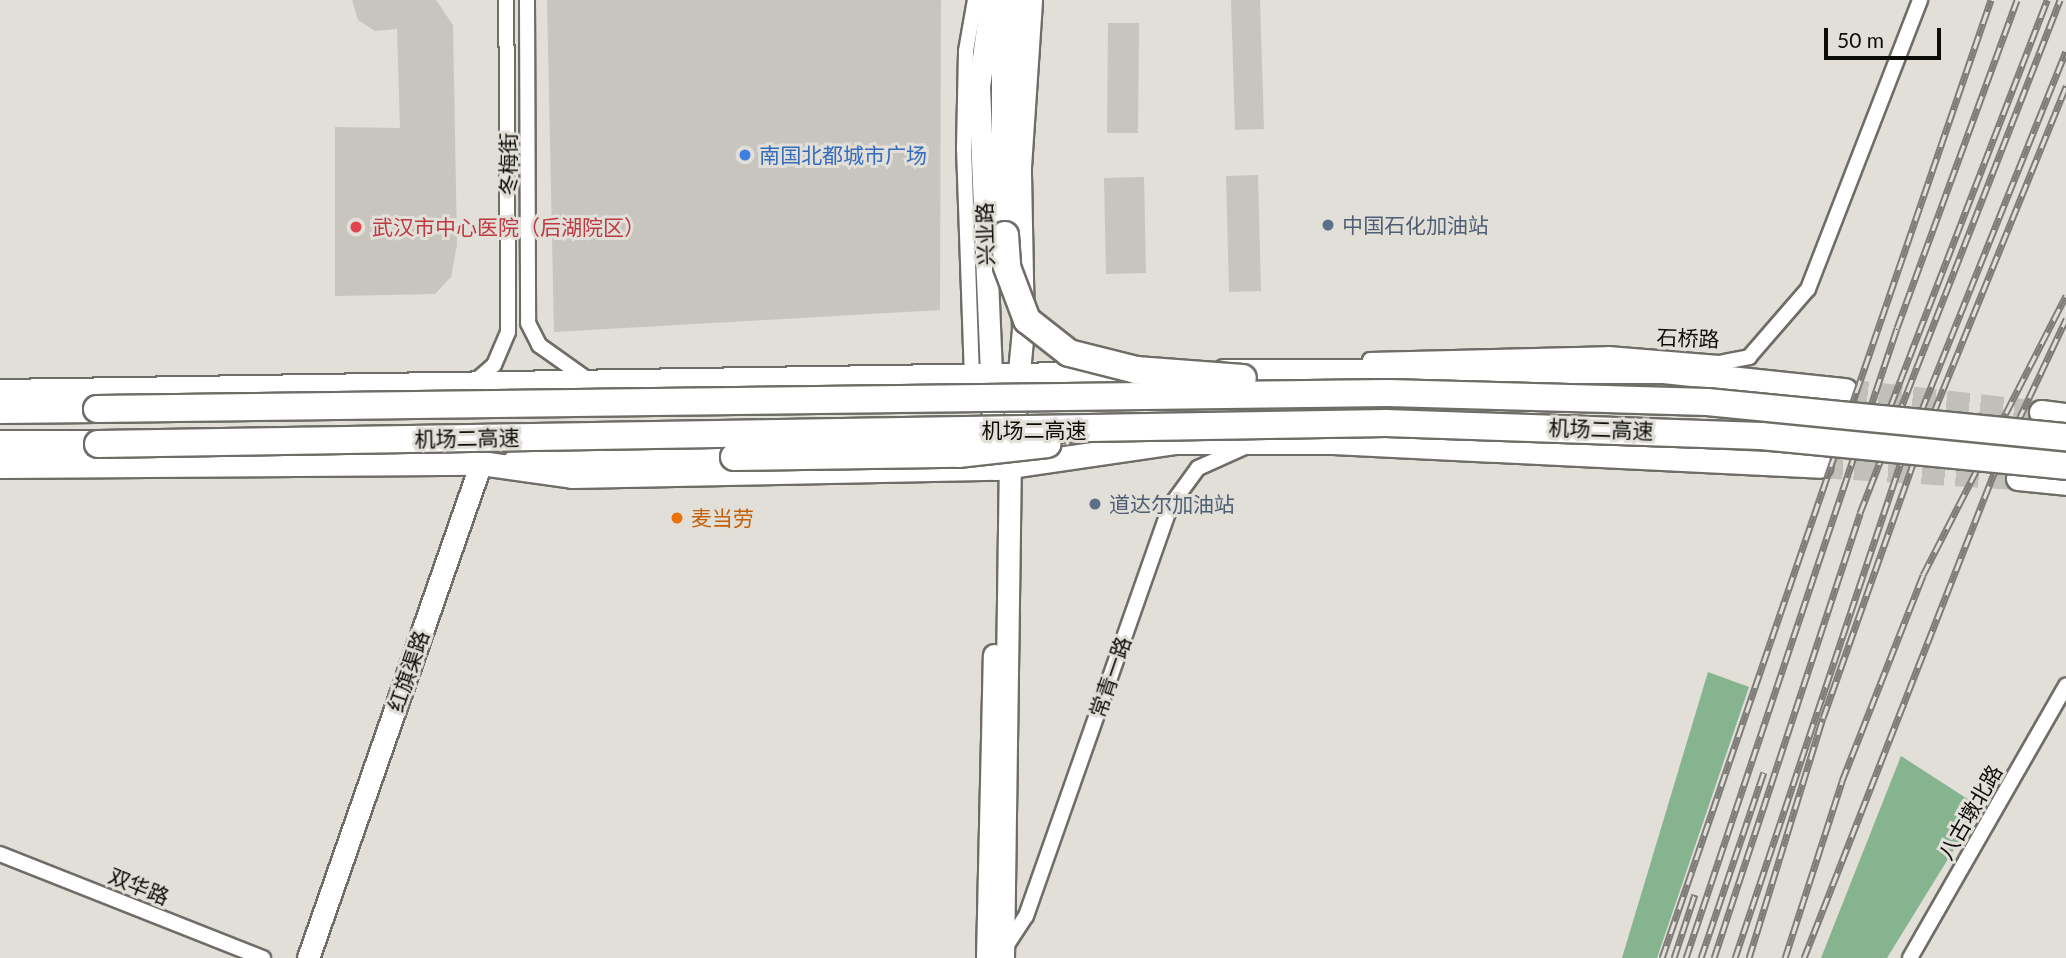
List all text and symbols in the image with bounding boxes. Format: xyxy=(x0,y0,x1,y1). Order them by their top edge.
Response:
scale bar xyxy=(1828,14,1945,58)
text: 50 m xyxy=(1837,27,1884,52)
street label: 冬梅街 xyxy=(495,133,521,195)
place label: 南国北都城市广场 xyxy=(759,142,927,168)
marker: 南国北都城市广场 xyxy=(737,147,753,163)
street label: 兴业路 xyxy=(971,202,999,266)
place label: 中国石化加油站 xyxy=(1342,212,1489,238)
place label: 武汉市中心医院（后湖院区） xyxy=(372,214,645,240)
marker: 武汉市中心医院（后湖院区） xyxy=(346,217,366,237)
marker: 中国石化加油站 xyxy=(1320,217,1336,233)
street label: 石桥路 xyxy=(1656,324,1720,352)
street label: 机场二高速 xyxy=(1548,415,1654,443)
street label: 机场二高速 xyxy=(982,417,1086,443)
street label: 机场二高速 xyxy=(414,424,520,452)
place label: 道达尔加油站 xyxy=(1109,491,1235,517)
marker: 道达尔加油站 xyxy=(1087,496,1103,512)
place label: 麦当劳 xyxy=(691,505,754,531)
marker: 麦当劳 xyxy=(669,510,685,526)
street label: 红旗渠路 xyxy=(382,627,434,715)
street label: 常青一路 xyxy=(1084,633,1136,721)
street label: 八古墩北路 xyxy=(1933,760,2007,864)
street label: 双华路 xyxy=(105,863,173,909)

